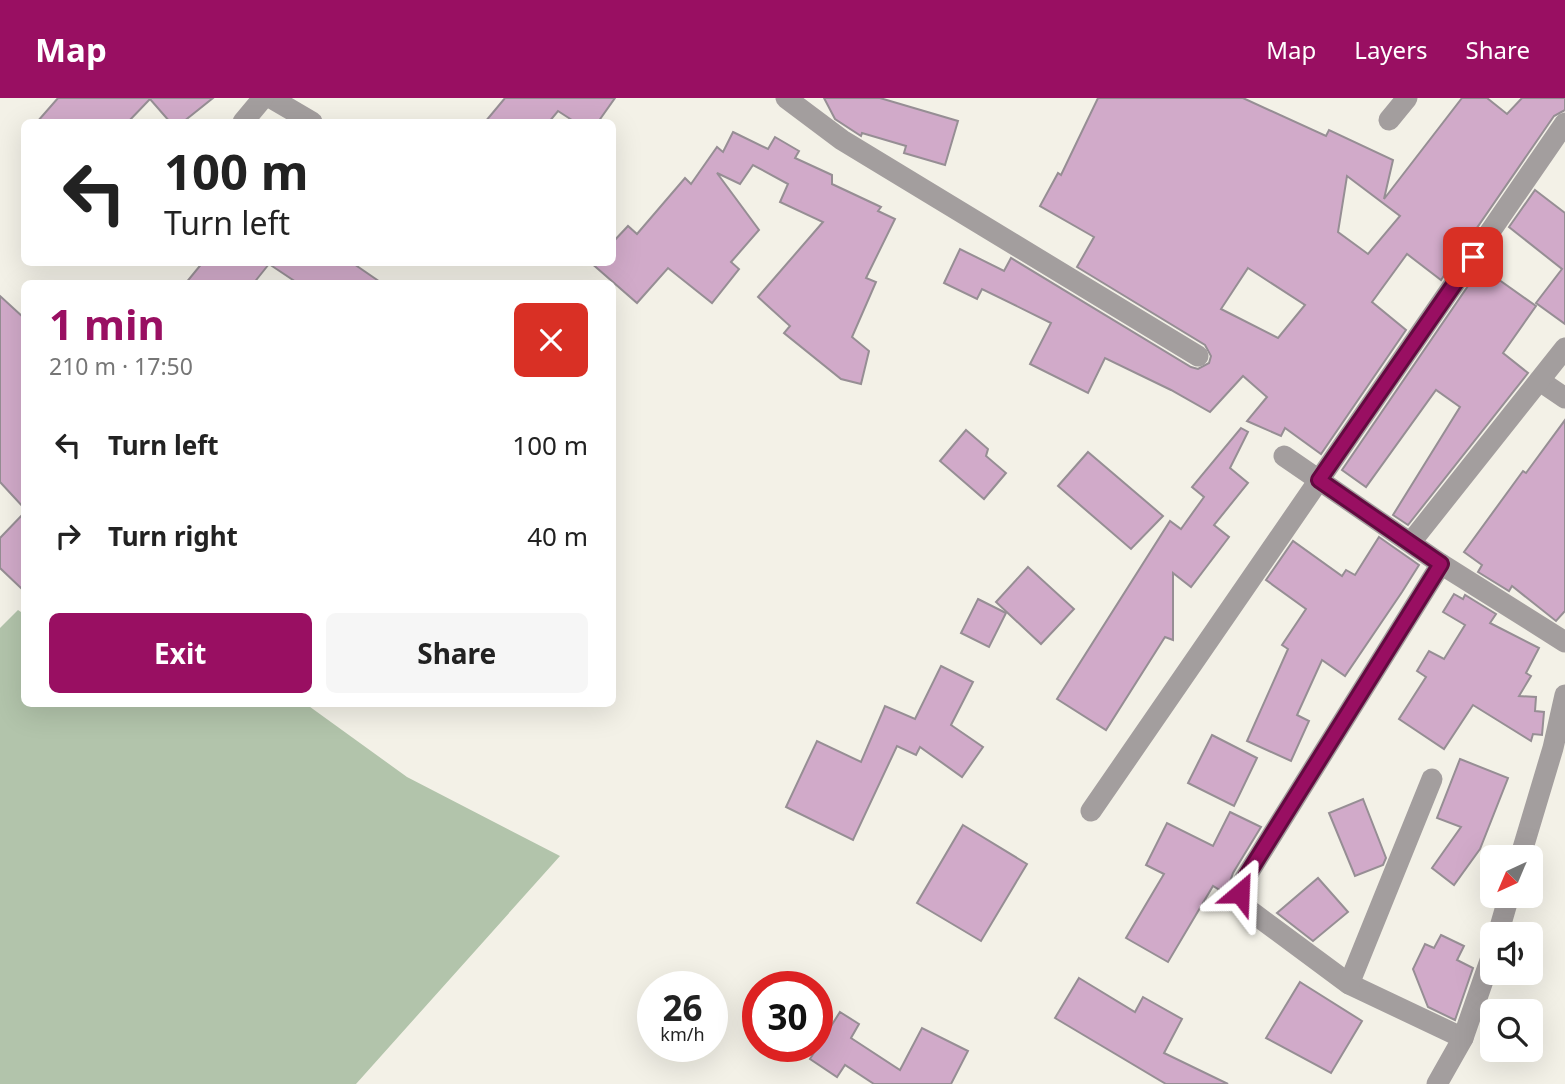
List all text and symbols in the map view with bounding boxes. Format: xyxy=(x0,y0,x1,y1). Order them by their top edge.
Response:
text: Map xyxy=(35,27,107,72)
text: Map xyxy=(1266,33,1316,66)
text: Layers xyxy=(1354,33,1428,66)
text: Share xyxy=(1466,33,1530,66)
text: 100 m xyxy=(164,138,309,204)
icon: left xyxy=(49,147,140,238)
text: Turn left xyxy=(164,201,290,244)
pin xyxy=(1443,227,1503,287)
icon: arrive xyxy=(1454,238,1492,276)
text: 1 min xyxy=(49,295,165,352)
button: close xyxy=(514,303,588,377)
text: 210 m · 17:50 xyxy=(49,350,193,382)
icon: left xyxy=(49,426,87,464)
text: Turn left xyxy=(108,427,219,463)
text: 100 m xyxy=(512,427,588,463)
icon: right xyxy=(49,517,87,555)
text: Turn right xyxy=(108,518,238,554)
text: 40 m xyxy=(527,518,588,554)
button: Exit xyxy=(49,613,312,693)
button: Share xyxy=(326,613,588,693)
north arrow xyxy=(1480,845,1544,908)
map controls xyxy=(1480,845,1543,1062)
position arrow xyxy=(1203,856,1277,930)
button: sound xyxy=(1480,922,1543,985)
speed limit sign: 30 xyxy=(742,971,833,1062)
text: 26 xyxy=(662,984,703,1031)
button: search xyxy=(1480,999,1543,1062)
text: km/h xyxy=(660,1022,705,1046)

